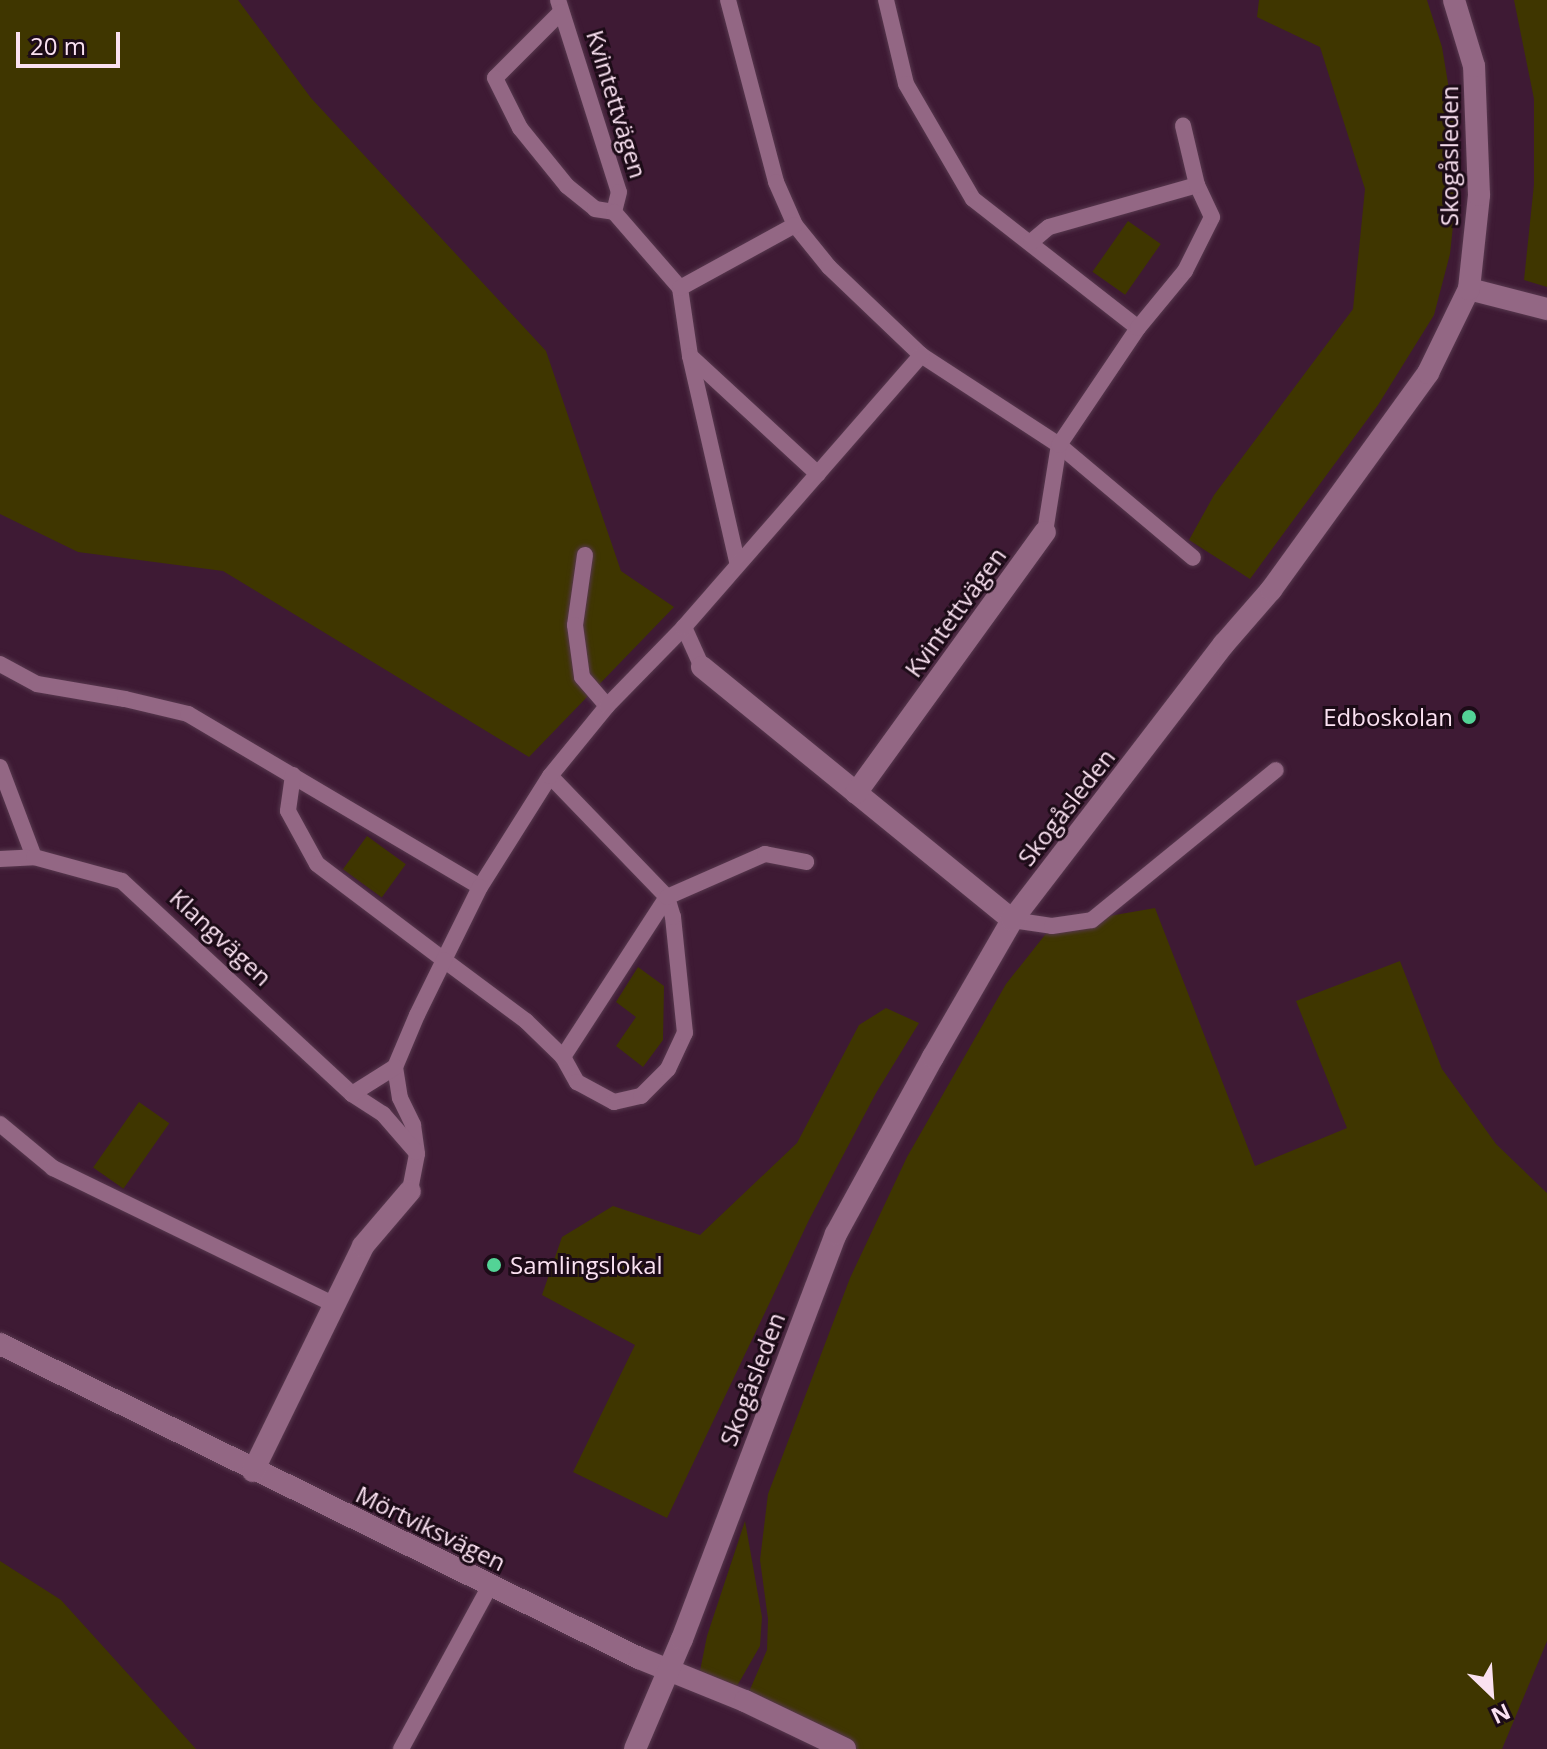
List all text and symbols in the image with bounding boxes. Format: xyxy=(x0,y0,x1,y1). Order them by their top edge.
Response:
scale bar xyxy=(20,16,124,66)
street label: Kvintettvägen xyxy=(581,27,653,181)
text: 20 m xyxy=(30,29,86,62)
street label: Skogåsleden xyxy=(1435,86,1463,226)
street label: Kvintettvägen xyxy=(898,542,1012,682)
place label: Edboskolan xyxy=(1323,703,1453,731)
marker: Edboskolan xyxy=(1460,708,1478,726)
street label: Skogåsleden xyxy=(1011,743,1121,871)
street label: Klangvägen xyxy=(164,883,278,991)
place label: Samlingslokal xyxy=(510,1251,663,1279)
marker: Samlingslokal xyxy=(485,1256,503,1274)
street label: Skogåsleden xyxy=(713,1308,791,1450)
street label: Mörtviksvägen xyxy=(351,1479,511,1577)
north arrow xyxy=(1451,1653,1531,1733)
text: N xyxy=(1487,1697,1516,1732)

